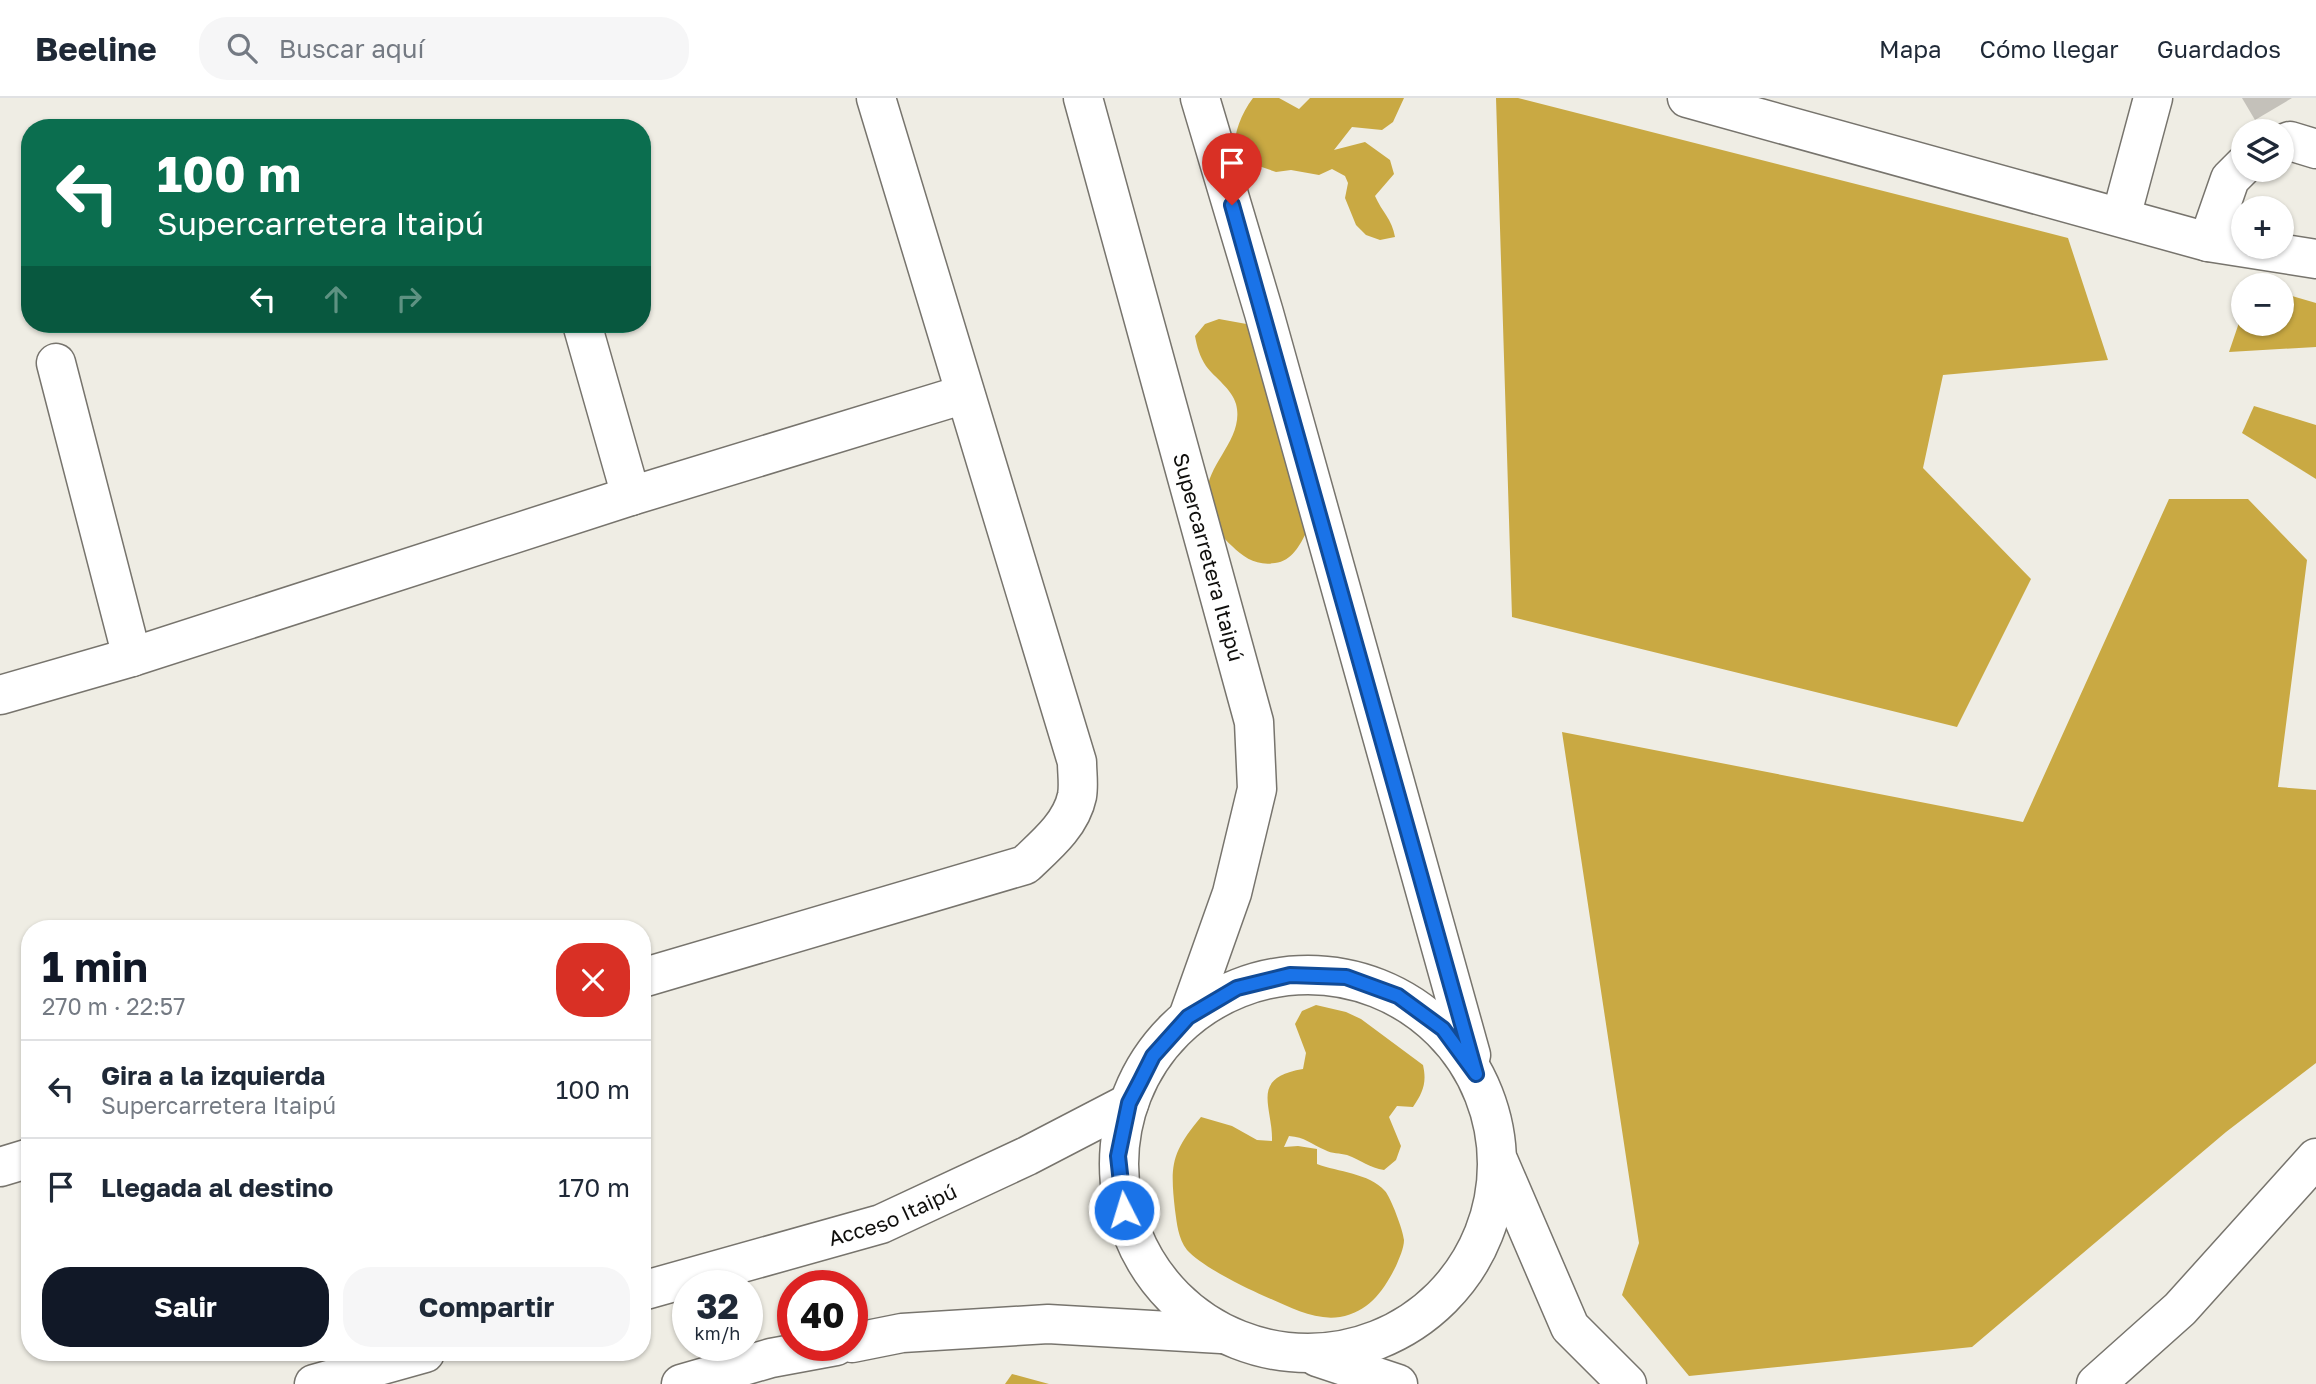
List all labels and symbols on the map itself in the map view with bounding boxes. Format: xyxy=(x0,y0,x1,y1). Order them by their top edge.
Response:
pin xyxy=(1202,133,1262,205)
street label: Supercarretera Itaipú xyxy=(1168,450,1250,664)
position arrow xyxy=(1087,1173,1161,1247)
street label: Acceso Itaipú xyxy=(825,1178,961,1251)
speed limit sign: 40 xyxy=(777,1270,868,1361)

